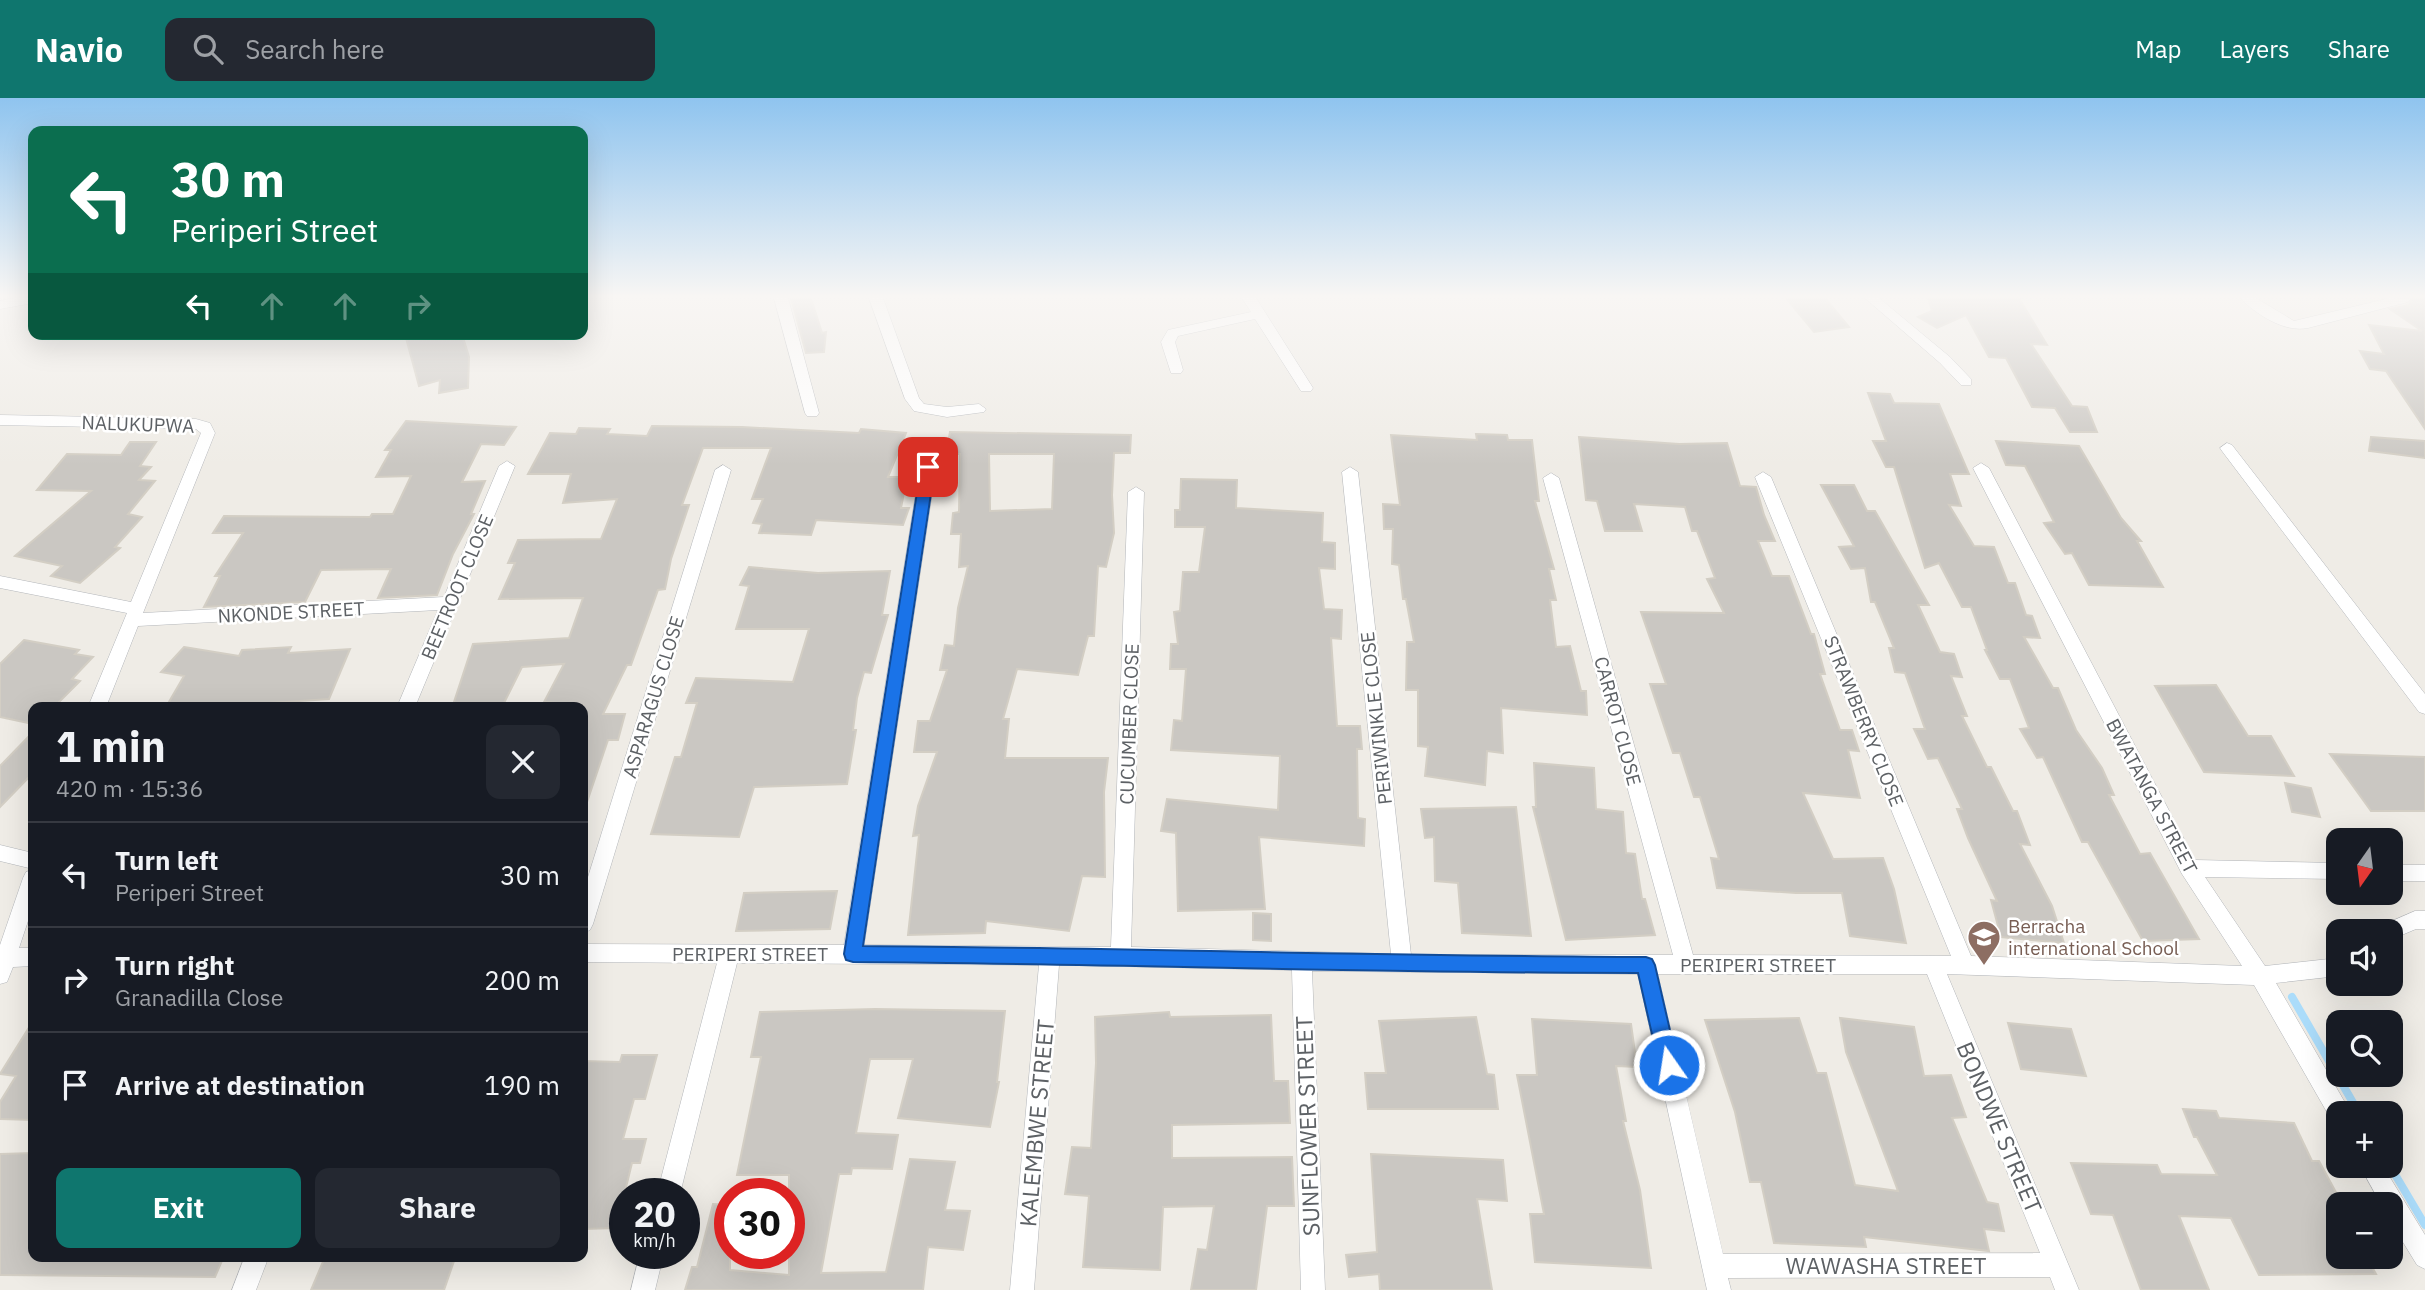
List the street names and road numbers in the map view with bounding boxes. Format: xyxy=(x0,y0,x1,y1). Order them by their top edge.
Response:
street label: NALUKUPWA xyxy=(81,410,195,438)
street label: BEETROOT CLOSE xyxy=(416,511,498,663)
street label: NKONDE STREET xyxy=(217,596,365,628)
street label: ASPARAGUS CLOSE xyxy=(617,613,689,781)
street label: PERIWINKLE CLOSE xyxy=(1355,630,1397,806)
street label: STRAWBERRY CLOSE xyxy=(1819,632,1909,810)
street label: CUCUMBER CLOSE xyxy=(1114,643,1144,805)
street label: CARROT CLOSE xyxy=(1589,654,1647,788)
street label: BWATANGA STREET xyxy=(2101,714,2203,878)
street label: PERIPERI STREET xyxy=(672,942,828,966)
street label: PERIPERI STREET xyxy=(1680,953,1836,977)
street label: SUNFLOWER STREET xyxy=(1288,1015,1326,1237)
street label: KALEMBWE STREET xyxy=(1012,1018,1060,1228)
street label: BONDWE STREET xyxy=(1950,1037,2050,1217)
street label: WAWASHA STREET xyxy=(1786,1250,1986,1280)

